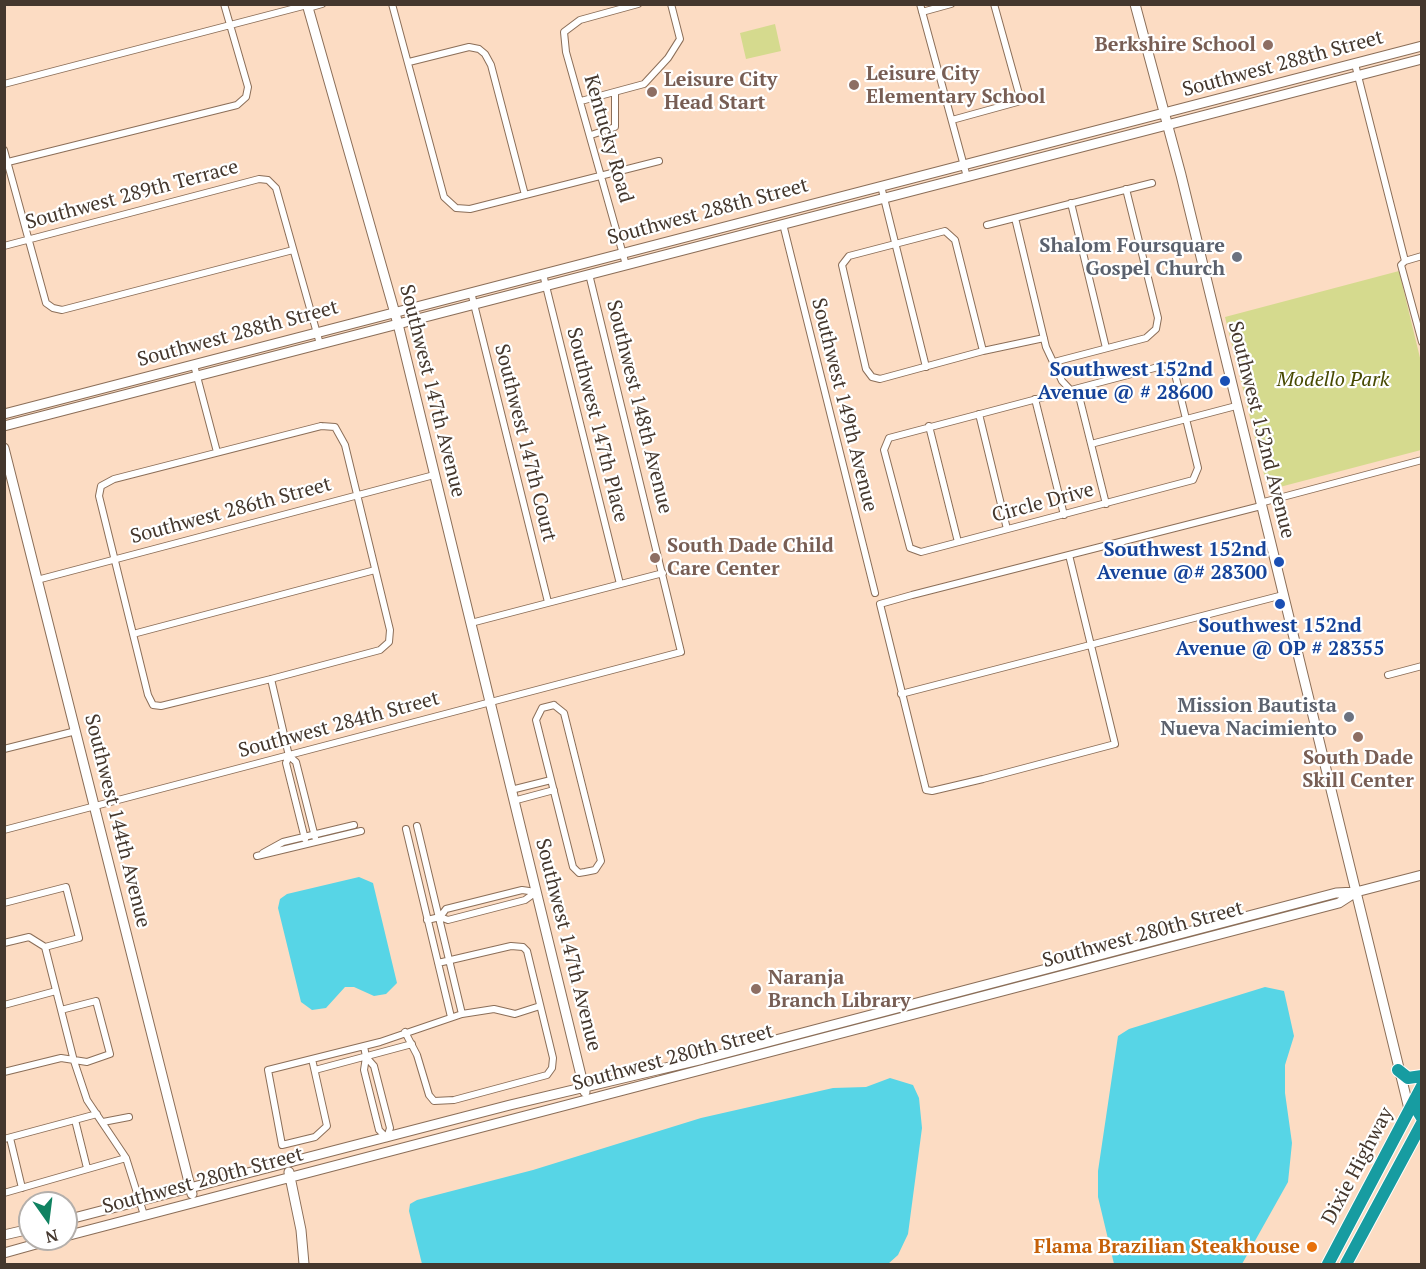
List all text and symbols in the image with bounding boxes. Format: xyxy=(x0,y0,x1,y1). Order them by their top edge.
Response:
street label: Southwest 288th Street xyxy=(1180,26,1386,102)
place label: Berkshire School xyxy=(1095,33,1256,57)
marker: Berkshire School xyxy=(1261,38,1275,52)
place label: Leisure City Elementary School xyxy=(866,62,1045,109)
place label: Leisure City Head Start xyxy=(664,68,777,115)
street label: Kentucky Road xyxy=(578,72,638,206)
marker: Leisure City Elementary School xyxy=(847,78,861,92)
marker: Leisure City Head Start xyxy=(645,85,659,99)
street label: Southwest 289th Terrace xyxy=(23,155,241,235)
street label: Southwest 288th Street xyxy=(605,174,811,250)
place label: Shalom Foursquare Gospel Church xyxy=(1039,234,1225,281)
marker: Shalom Foursquare Gospel Church xyxy=(1230,250,1244,264)
street label: Southwest 147th Avenue xyxy=(394,282,470,500)
street label: Southwest 288th Street xyxy=(135,296,341,372)
street label: Southwest 149th Avenue xyxy=(806,296,882,514)
street label: Southwest 148th Avenue xyxy=(601,298,677,516)
street label: Southwest 152nd Avenue xyxy=(1222,319,1300,541)
street label: Southwest 147th Place xyxy=(561,325,633,525)
street label: Southwest 147th Court xyxy=(489,342,561,544)
place label: Southwest 152nd Avenue @ # 28600 xyxy=(1037,358,1213,405)
park label: Modello Park xyxy=(1277,368,1389,392)
marker: Southwest 152nd Avenue @ # 28600 xyxy=(1218,374,1232,388)
street label: Southwest 286th Street xyxy=(128,473,334,549)
street label: Circle Drive xyxy=(989,478,1097,528)
place label: South Dade Child Care Center xyxy=(667,534,834,581)
place label: Southwest 152nd Avenue @# 28300 xyxy=(1097,538,1267,585)
marker: South Dade Child Care Center xyxy=(648,551,662,565)
marker: Southwest 152nd Avenue @# 28300 xyxy=(1272,555,1286,569)
marker: Southwest 152nd Avenue @ OP # 28355 xyxy=(1273,597,1287,611)
place label: Southwest 152nd Avenue @ OP # 28355 xyxy=(1176,614,1384,661)
street label: Southwest 284th Street xyxy=(236,687,442,763)
place label: Mission Bautista Nueva Nacimiento xyxy=(1160,694,1337,741)
marker: Mission Bautista Nueva Nacimiento xyxy=(1342,710,1356,724)
street label: Southwest 144th Avenue xyxy=(79,712,155,930)
marker: South Dade Skill Center xyxy=(1351,730,1365,744)
place label: South Dade Skill Center xyxy=(1302,746,1414,793)
street label: Southwest 147th Avenue xyxy=(530,836,606,1054)
street label: Southwest 280th Street xyxy=(1040,897,1246,973)
place label: Naranja Branch Library xyxy=(768,966,911,1013)
marker: Naranja Branch Library xyxy=(749,982,763,996)
street label: Southwest 280th Street xyxy=(570,1020,776,1096)
street label: Dixie Highway xyxy=(1317,1103,1399,1229)
street label: Southwest 280th Street xyxy=(100,1143,306,1219)
north arrow xyxy=(18,1191,78,1251)
text: N xyxy=(43,1224,60,1249)
place label: Flama Brazilian Steakhouse xyxy=(1034,1235,1300,1259)
marker: Flama Brazilian Steakhouse xyxy=(1305,1240,1319,1254)

